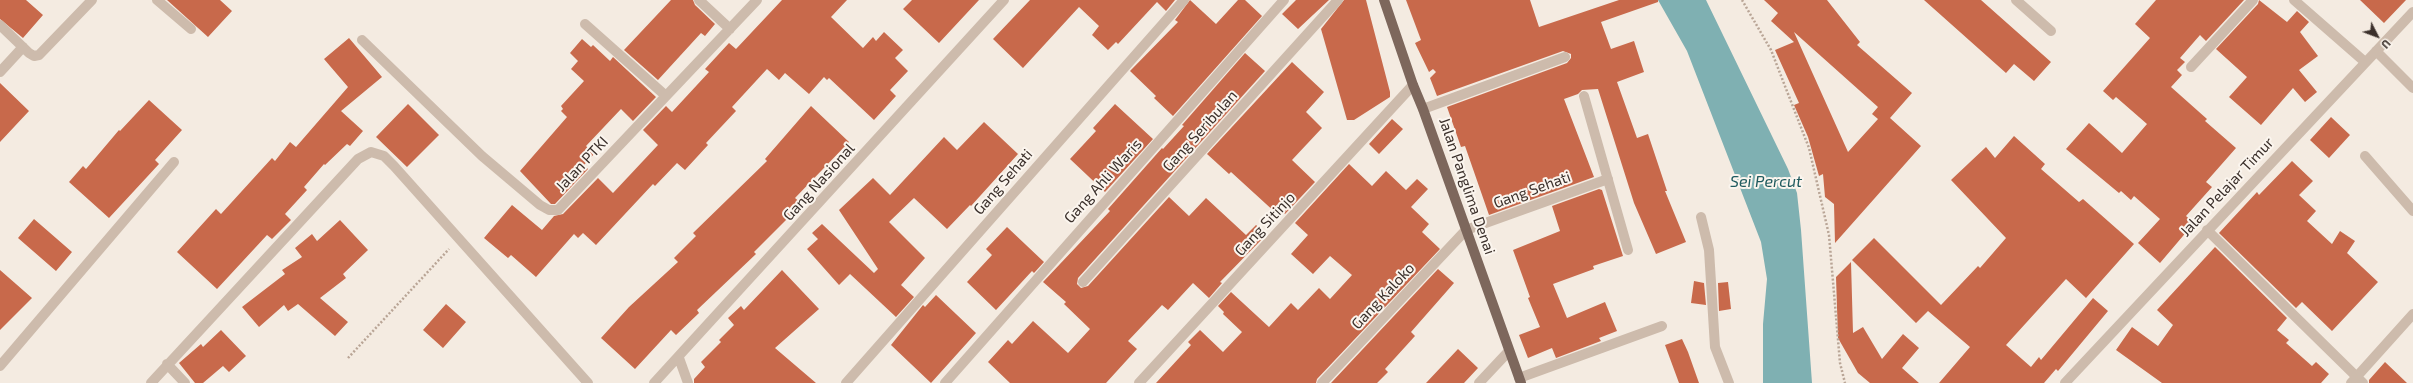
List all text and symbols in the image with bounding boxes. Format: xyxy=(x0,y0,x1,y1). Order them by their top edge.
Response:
north arrow xyxy=(2357,16,2397,56)
text: U xyxy=(2379,37,2394,52)
street label: Gang Seribulan xyxy=(1159,87,1241,175)
street label: Jalan Panglima Denai xyxy=(1435,115,1499,257)
street label: Jalan PTKI xyxy=(552,133,612,195)
street label: Jalan Pelajar Timur xyxy=(2176,134,2278,240)
street label: Gang Ahli Waris xyxy=(1060,135,1146,227)
street label: Gang Nasional xyxy=(779,140,859,224)
street label: Gang Sehati xyxy=(970,146,1036,218)
street label: Gang Sehati xyxy=(1491,168,1573,212)
water label: Sei Percut xyxy=(1730,172,1802,192)
street label: Gang Sitinjo xyxy=(1231,188,1299,260)
street label: Gang Kaloko xyxy=(1348,259,1418,333)

